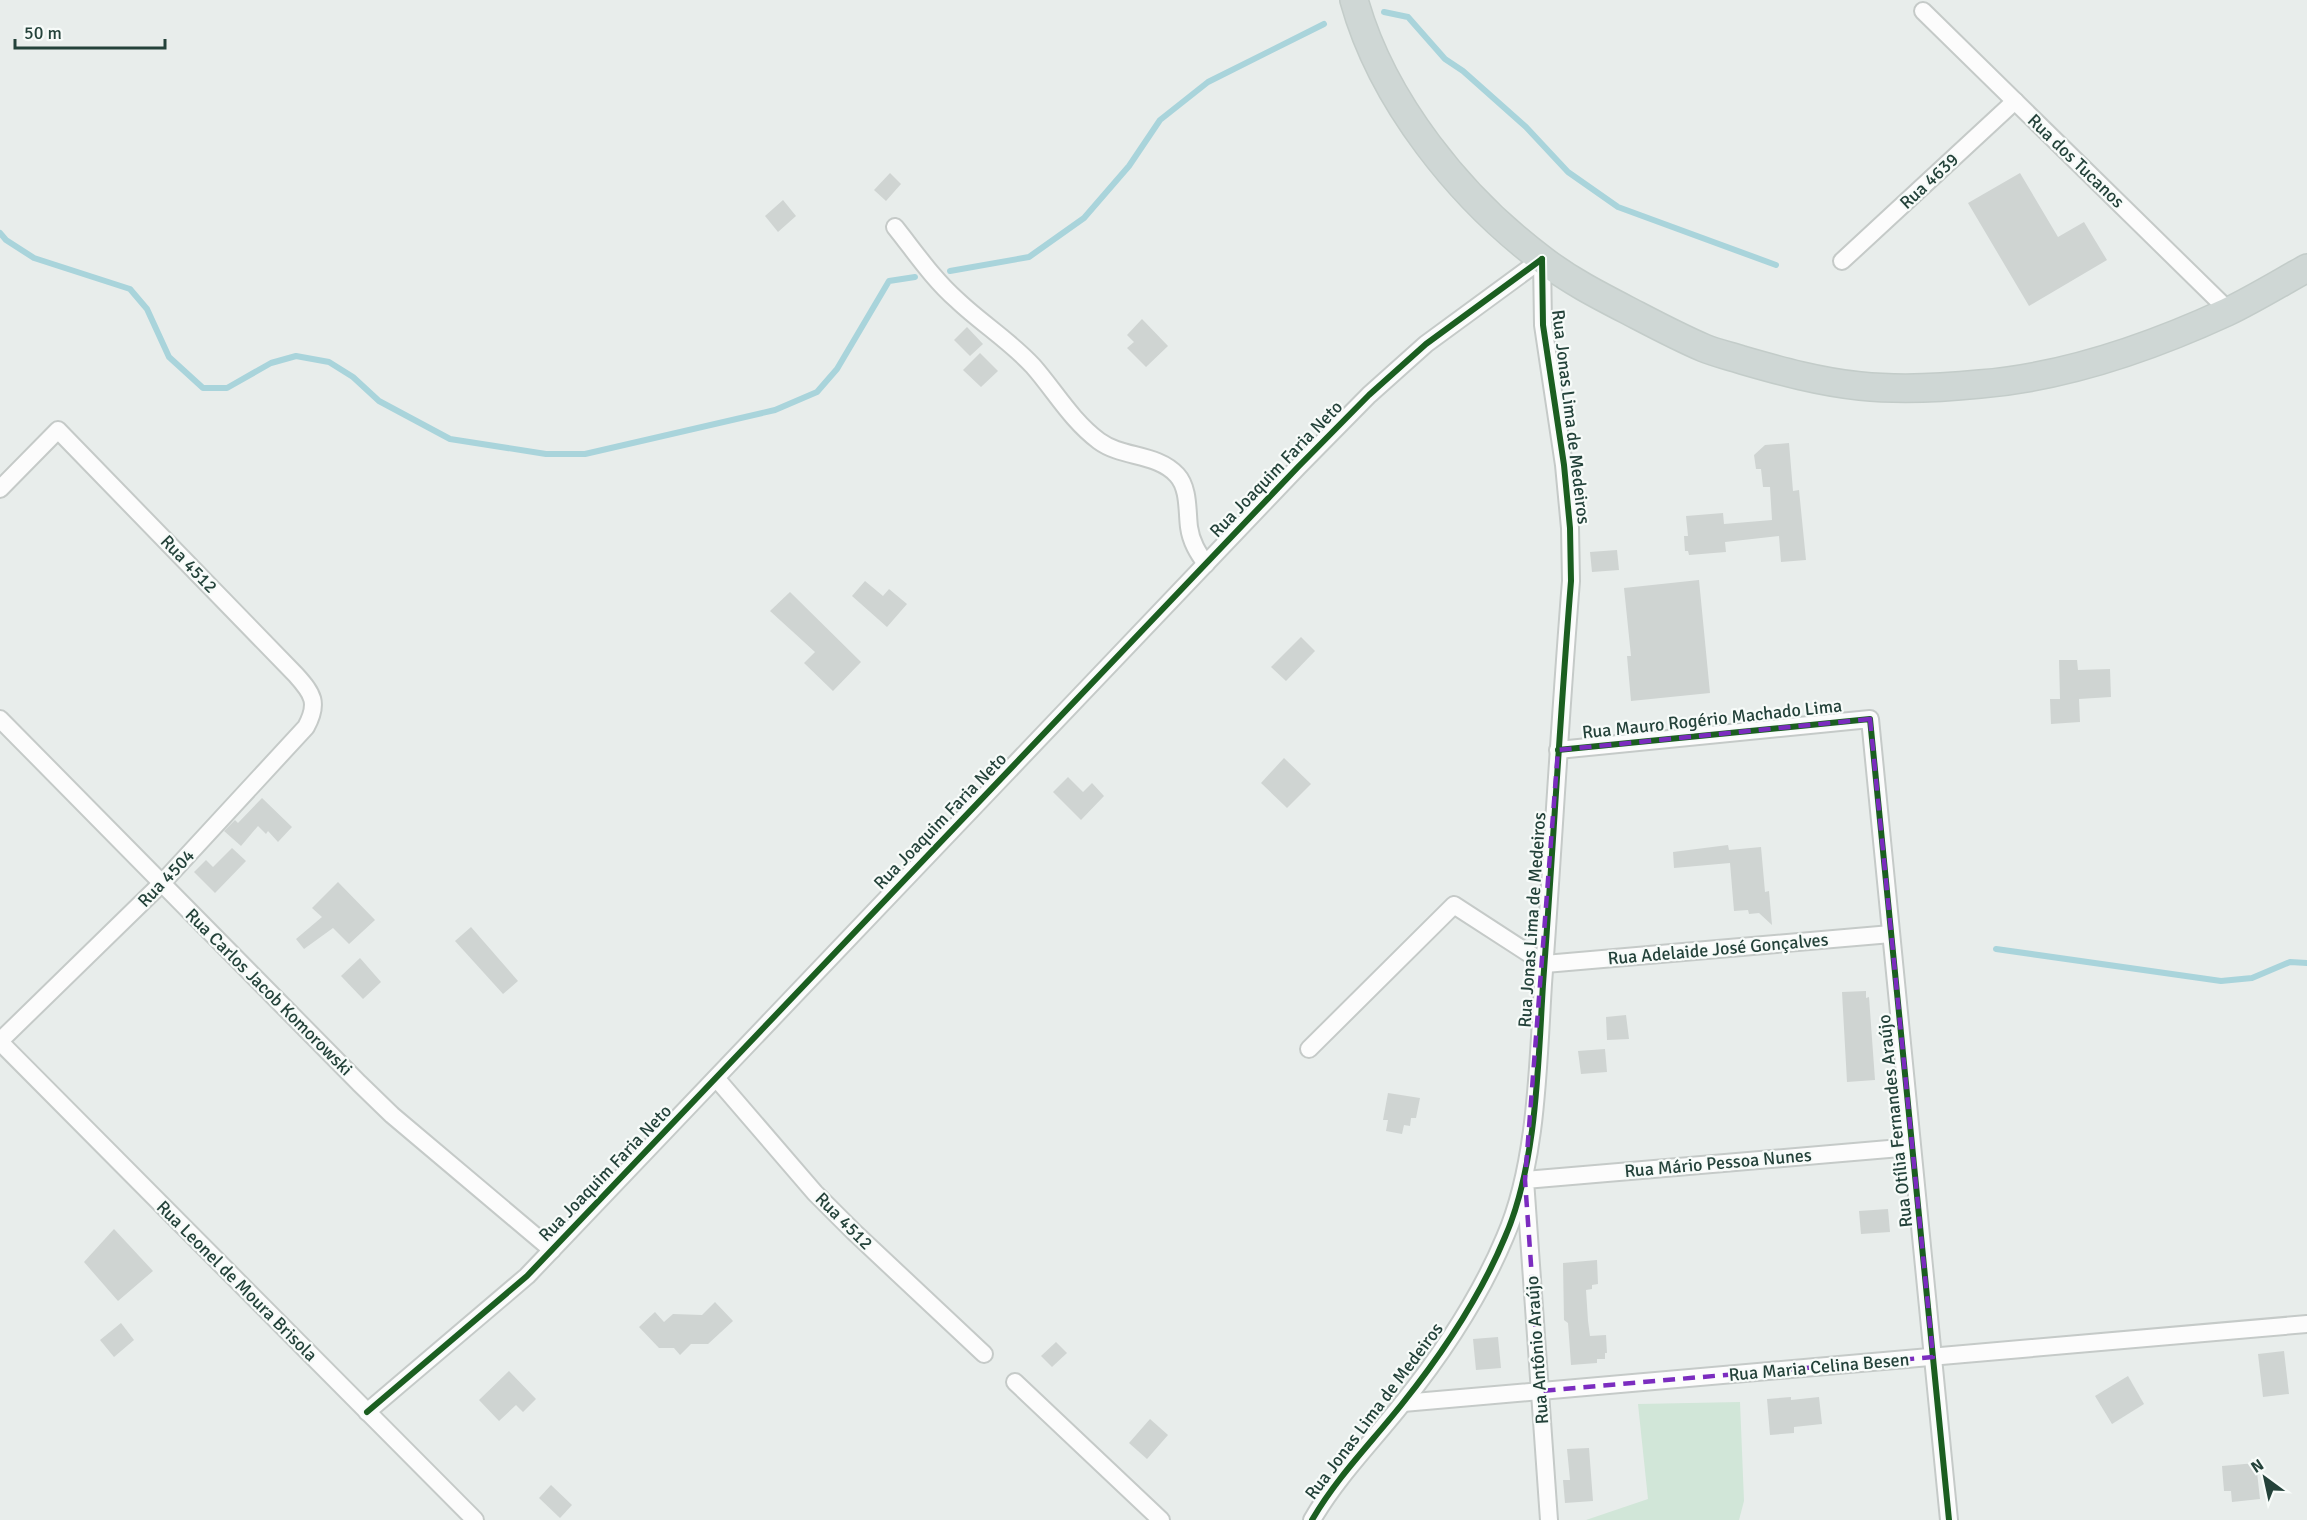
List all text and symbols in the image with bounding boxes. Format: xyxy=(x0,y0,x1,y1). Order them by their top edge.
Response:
scale bar xyxy=(15,12,165,50)
text: 50 m xyxy=(24,22,62,44)
street label: Rua dos Tucanos xyxy=(2023,109,2129,213)
street label: Rua 4639 xyxy=(1895,148,1963,214)
street label: Rua Jonas Lima de Medeiros xyxy=(1547,308,1595,526)
street label: Rua Joaquim Faria Neto xyxy=(1205,396,1347,542)
street label: Rua 4512 xyxy=(156,530,222,598)
street label: Rua Mauro Rogério Machado Lima xyxy=(1581,694,1843,744)
street label: Rua Joaquim Faria Neto xyxy=(869,748,1011,894)
street label: Rua Jonas Lima de Medeiros xyxy=(1513,811,1551,1028)
street label: Rua 4504 xyxy=(133,844,199,912)
street label: Rua Carlos Jacob Komorowski xyxy=(181,904,357,1080)
street label: Rua Adelaide José Gonçalves xyxy=(1607,928,1829,970)
street label: Rua Otília Fernandes Araújo xyxy=(1873,1013,1917,1229)
street label: Rua Joaquim Faria Neto xyxy=(534,1100,676,1246)
street label: Rua Mário Pessoa Nunes xyxy=(1623,1144,1813,1182)
street label: Rua 4512 xyxy=(811,1188,877,1254)
street label: Rua Leonel de Moura Brisola xyxy=(152,1196,322,1366)
street label: Rua Antônio Araújo xyxy=(1521,1275,1553,1425)
street label: Rua Jonas Lima de Medeiros xyxy=(1300,1318,1448,1504)
street label: Rua Maria Celina Besen xyxy=(1728,1348,1910,1386)
north arrow xyxy=(2235,1448,2295,1508)
text: N xyxy=(2247,1455,2267,1478)

